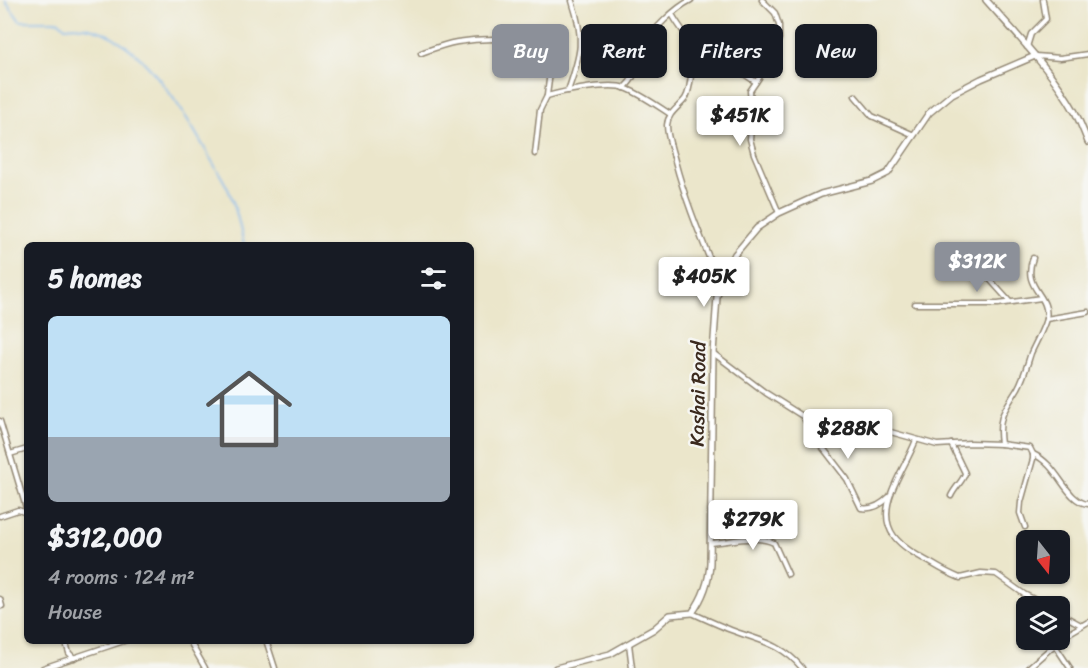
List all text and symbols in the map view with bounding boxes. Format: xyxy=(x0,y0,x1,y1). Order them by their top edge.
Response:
chip: Buy xyxy=(492,24,569,78)
chip: Rent xyxy=(581,24,667,78)
chip: Filters xyxy=(679,24,783,78)
chip: New xyxy=(795,24,877,78)
pin: $451K xyxy=(698,96,782,147)
text: $451K xyxy=(711,98,769,133)
pin: $312K xyxy=(935,242,1019,293)
text: $312K xyxy=(949,244,1005,279)
text: 5 homes xyxy=(48,255,141,301)
pin: $405K xyxy=(662,257,746,308)
text: $405K xyxy=(673,259,735,294)
icon: filters xyxy=(417,262,450,295)
street label: Kashai Road xyxy=(680,339,716,447)
icon: home xyxy=(195,355,303,463)
pin: $288K xyxy=(806,409,890,460)
text: $288K xyxy=(817,411,879,446)
pin: $279K xyxy=(711,500,795,551)
text: $279K xyxy=(723,502,783,537)
text: $312,000 xyxy=(48,514,162,560)
north arrow xyxy=(1016,530,1070,584)
map controls xyxy=(1016,530,1070,650)
text: 4 rooms · 124 m² xyxy=(48,560,195,595)
text: House xyxy=(48,595,102,630)
button: layers xyxy=(1016,596,1070,650)

